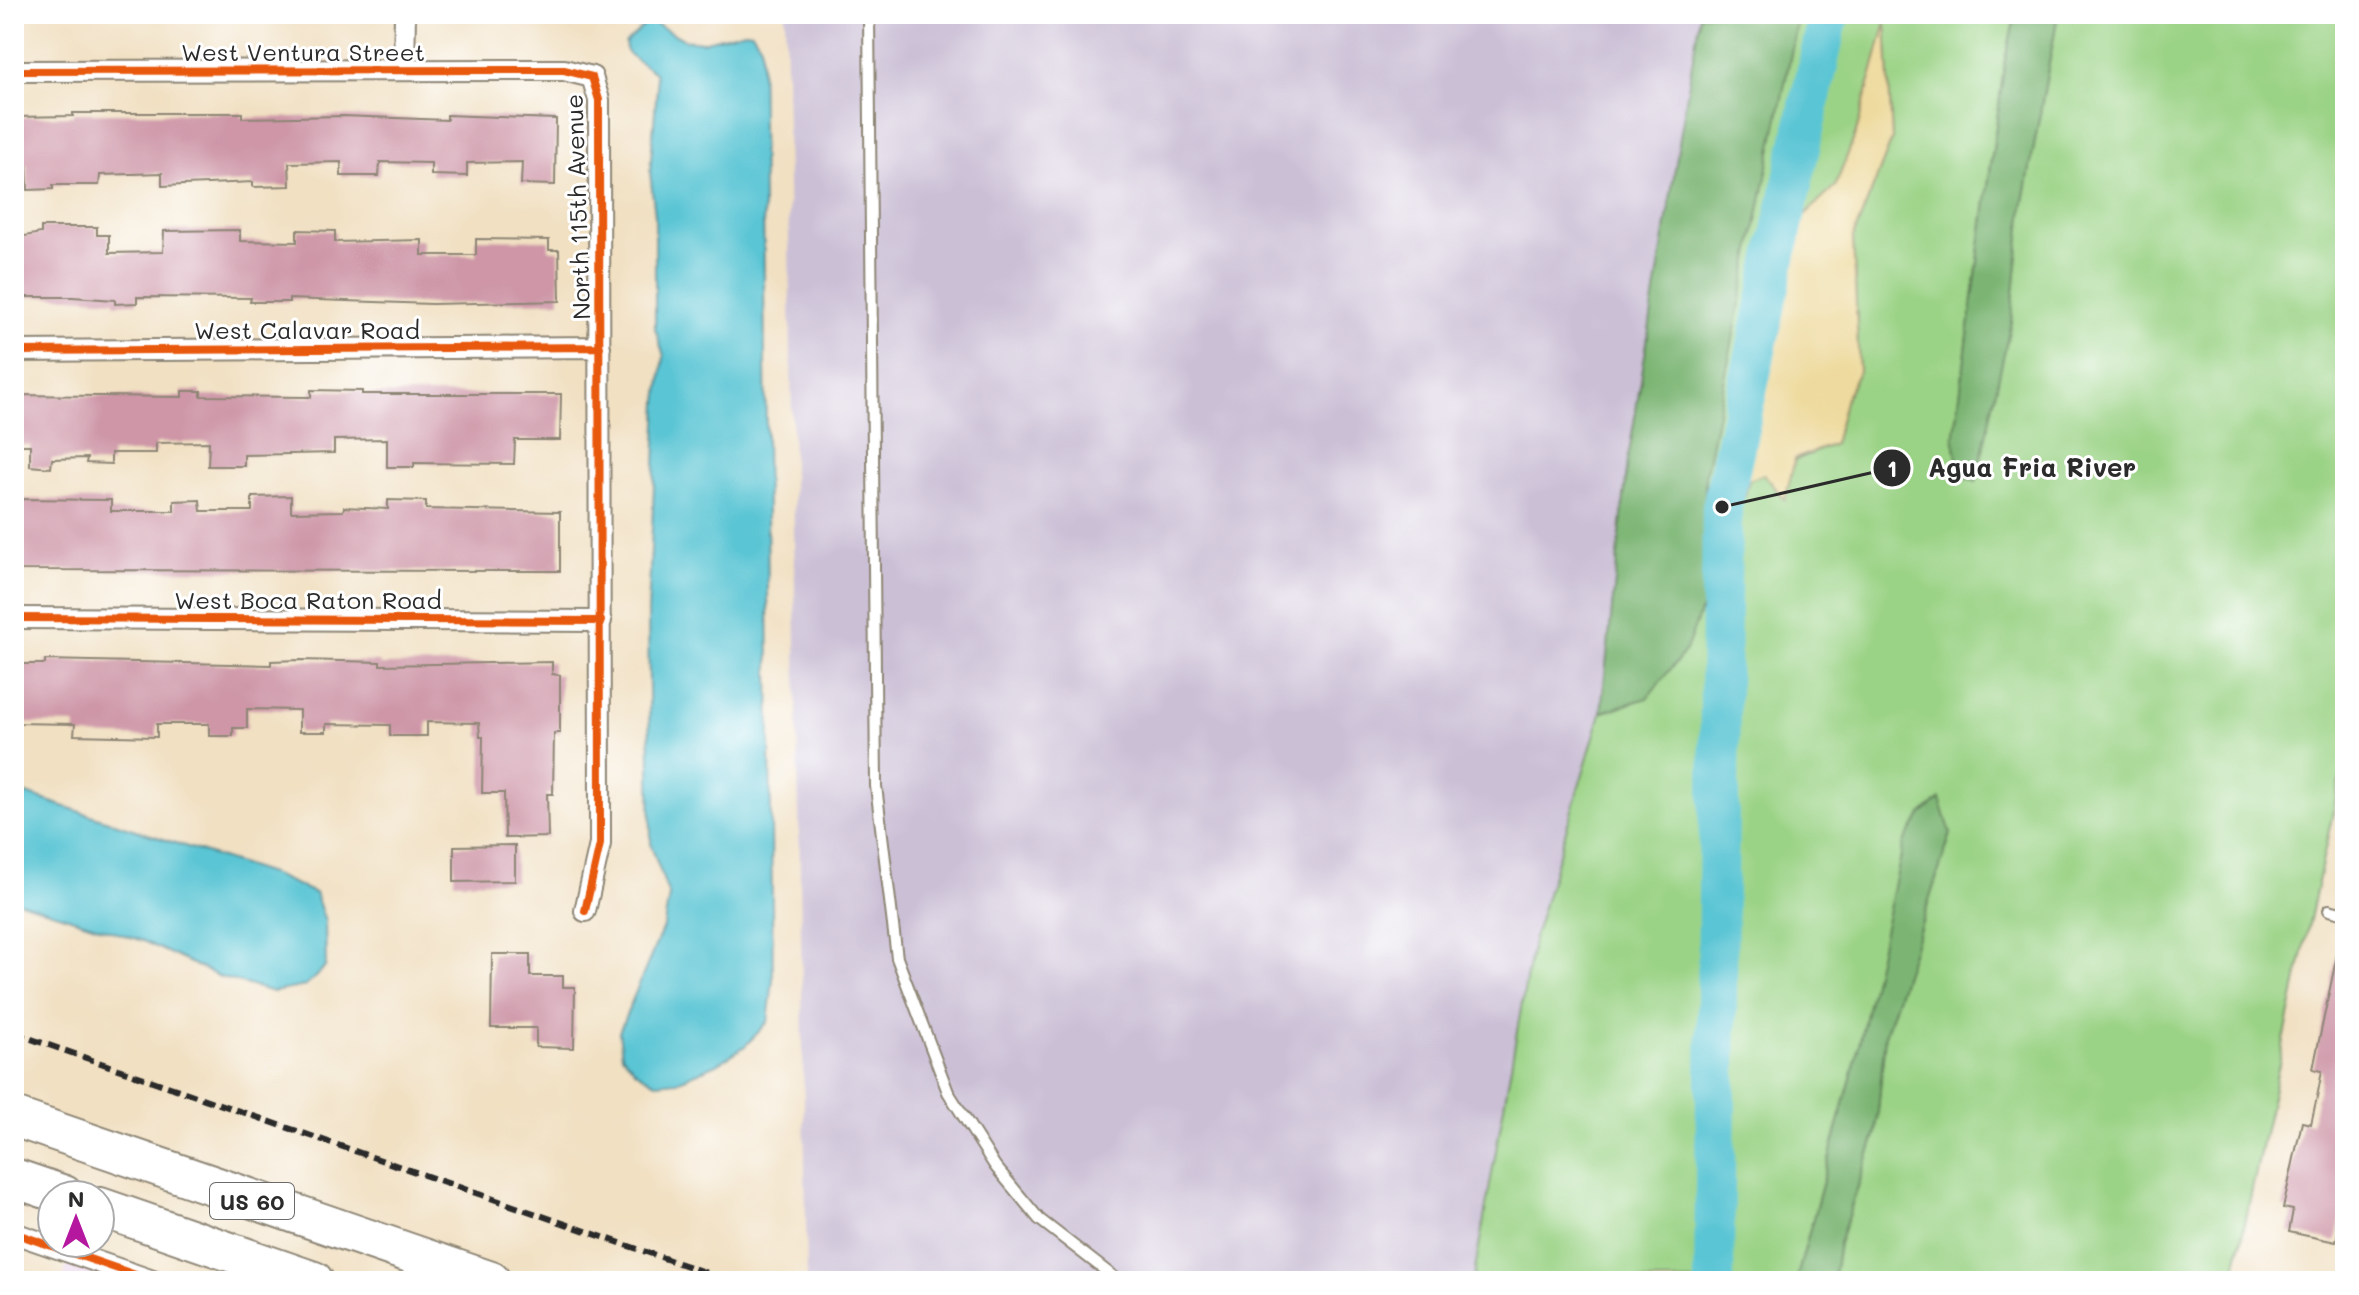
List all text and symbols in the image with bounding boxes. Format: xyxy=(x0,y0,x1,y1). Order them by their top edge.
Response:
street label: West Ventura Street xyxy=(181,36,425,67)
street label: North 115th Avenue xyxy=(558,94,596,320)
street label: West Calavar Road xyxy=(194,314,420,345)
callout: Agua Fria River xyxy=(1872,443,2152,493)
text: Agua Fria River xyxy=(1928,450,2136,484)
text: 1 xyxy=(1887,452,1897,483)
street label: West Boca Raton Road xyxy=(174,584,442,615)
north arrow xyxy=(36,1179,116,1259)
road number: US 60 xyxy=(210,1183,294,1219)
text: N xyxy=(68,1184,84,1213)

